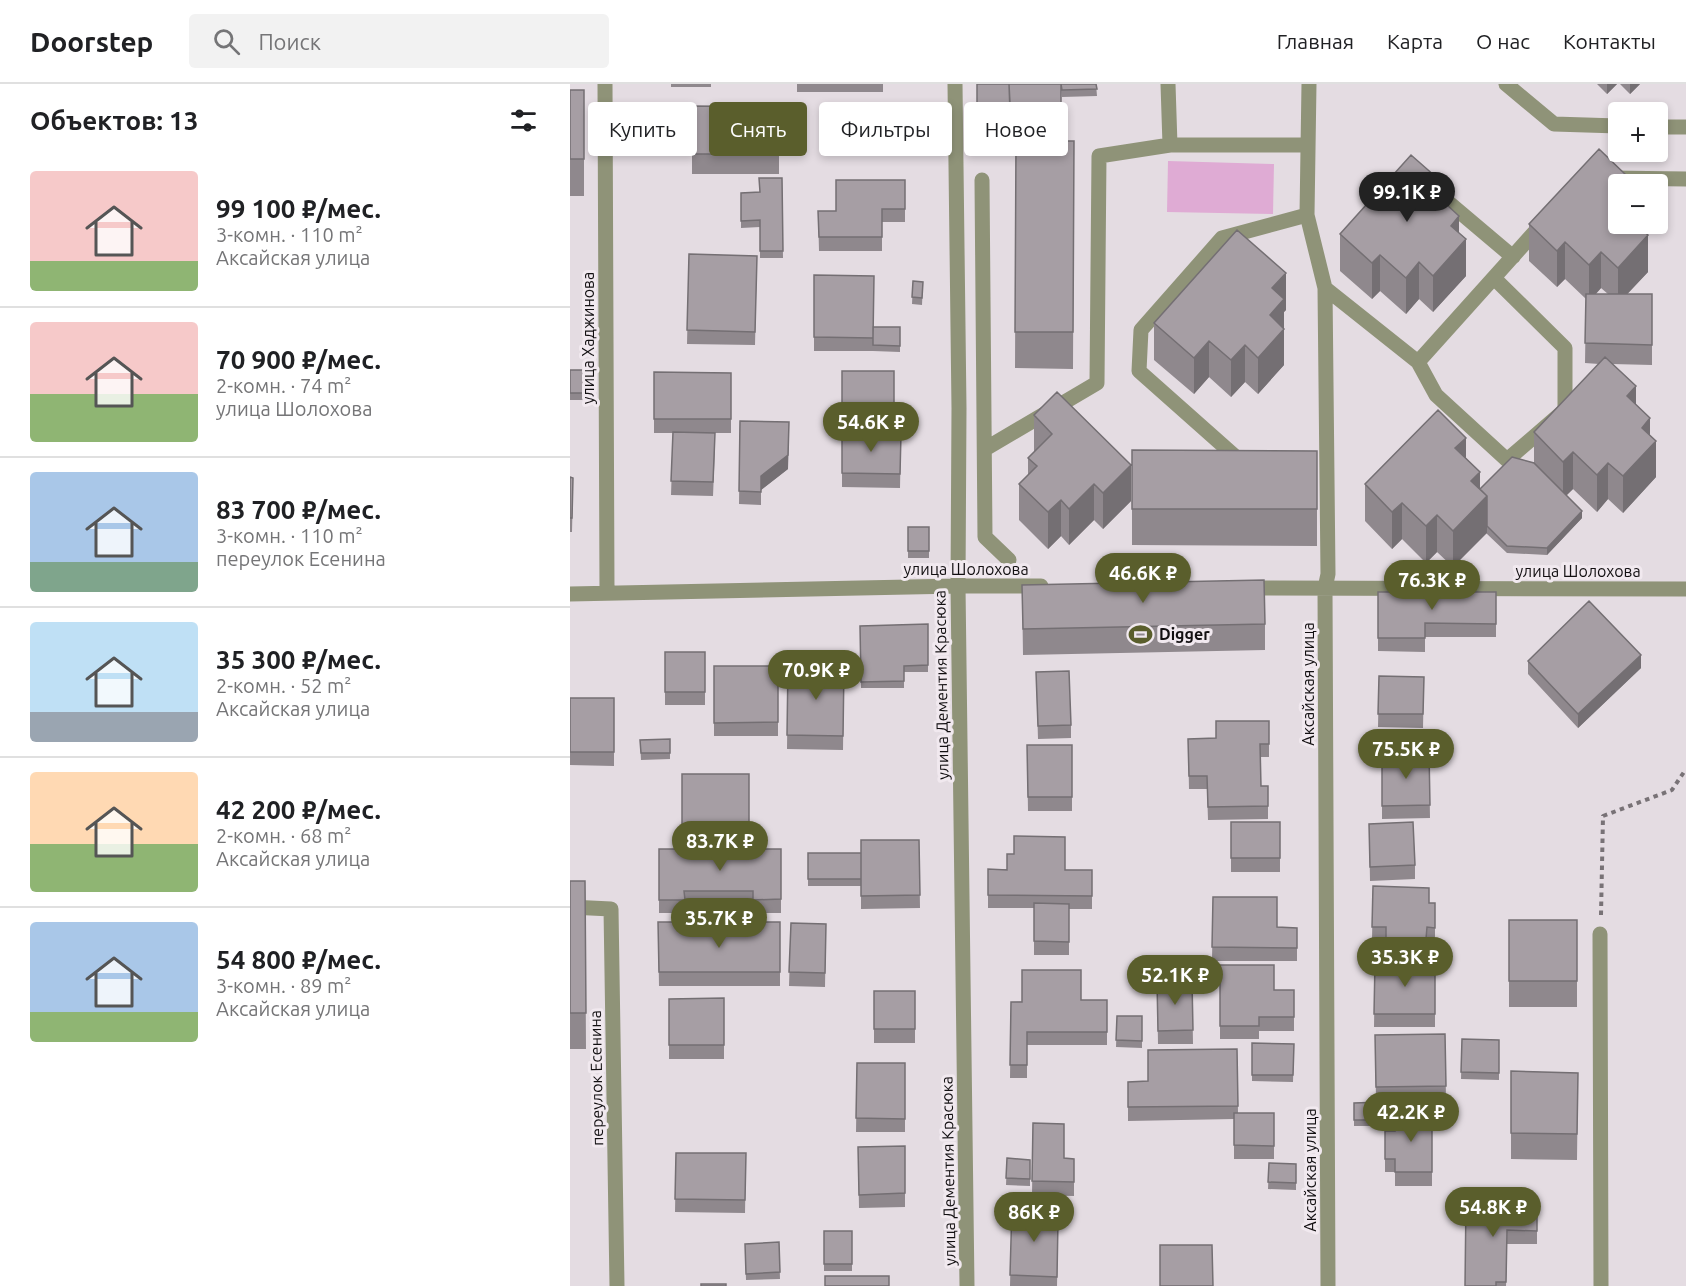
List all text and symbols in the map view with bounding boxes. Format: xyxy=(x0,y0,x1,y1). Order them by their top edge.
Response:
search box xyxy=(189,14,609,68)
icon: search xyxy=(210,25,243,58)
text: Doorstep xyxy=(30,26,153,57)
text: Поиск xyxy=(258,29,321,54)
text: Главная xyxy=(1277,29,1354,53)
text: Карта xyxy=(1387,29,1443,53)
text: О нас xyxy=(1476,29,1530,53)
text: Контакты xyxy=(1563,29,1656,53)
chip: Купить xyxy=(588,102,697,156)
chip: Снять xyxy=(709,102,807,156)
chip: Фильтры xyxy=(819,102,952,156)
chip: Новое xyxy=(964,102,1068,156)
map controls xyxy=(1608,102,1668,234)
button: + xyxy=(1608,102,1668,162)
icon: filters xyxy=(507,104,540,137)
text: Объектов: 13 xyxy=(30,106,198,135)
pin: 99.1K ₽ xyxy=(1352,172,1462,223)
button: − xyxy=(1608,174,1668,234)
text: 99.1K ₽ xyxy=(1373,180,1441,203)
text: 99 100 ₽/мес. xyxy=(216,194,381,223)
icon: home xyxy=(78,195,150,267)
text: 3-комн. · 110 m² xyxy=(216,223,363,246)
text: Аксайская улица xyxy=(216,246,370,269)
street label: улица Хаджинова xyxy=(579,272,597,404)
text: 70 900 ₽/мес. xyxy=(216,345,381,374)
icon: home xyxy=(78,346,150,418)
text: 2-комн. · 74 m² xyxy=(216,374,351,397)
text: улица Шолохова xyxy=(216,397,373,420)
pin: 54.6K ₽ xyxy=(816,402,926,453)
text: 54.6K ₽ xyxy=(837,410,905,433)
text: 83 700 ₽/мес. xyxy=(216,495,381,524)
icon: home xyxy=(78,496,150,568)
text: 3-комн. · 110 m² xyxy=(216,524,363,547)
text: переулок Есенина xyxy=(216,547,386,570)
pin: 46.6K ₽ xyxy=(1088,553,1198,604)
street label: улица Шолохова xyxy=(903,560,1029,578)
pin: 76.3K ₽ xyxy=(1377,560,1487,611)
text: 46.6K ₽ xyxy=(1109,561,1177,584)
street label: улица Шолохова xyxy=(1515,562,1641,580)
text: 76.3K ₽ xyxy=(1398,568,1466,591)
street label: улица Дементия Красюка xyxy=(930,590,952,780)
sports icon: Digger xyxy=(1128,621,1154,647)
street label: Аксайская улица xyxy=(1299,622,1317,746)
place label: Digger xyxy=(1159,625,1210,643)
text: 35 300 ₽/мес. xyxy=(216,645,381,674)
icon: home xyxy=(78,646,150,718)
pin: 70.9K ₽ xyxy=(761,650,871,701)
text: 70.9K ₽ xyxy=(782,658,850,681)
text: 2-комн. · 52 m² xyxy=(216,674,351,697)
text: Аксайская улица xyxy=(216,697,370,720)
pin: 75.5K ₽ xyxy=(1351,729,1461,780)
text: 75.5K ₽ xyxy=(1372,737,1440,760)
text: 42 200 ₽/мес. xyxy=(216,795,381,824)
icon: home xyxy=(78,796,150,868)
pin: 83.7K ₽ xyxy=(665,821,775,872)
text: 2-комн. · 68 m² xyxy=(216,824,351,847)
text: 83.7K ₽ xyxy=(686,829,754,852)
text: Аксайская улица xyxy=(216,847,370,870)
pin: 35.7K ₽ xyxy=(664,898,774,949)
text: 35.7K ₽ xyxy=(685,906,753,929)
pin: 35.3K ₽ xyxy=(1350,937,1460,988)
text: 54 800 ₽/мес. xyxy=(216,945,381,974)
text: 35.3K ₽ xyxy=(1371,945,1439,968)
icon: home xyxy=(78,946,150,1018)
pin: 52.1K ₽ xyxy=(1120,955,1230,1006)
text: 52.1K ₽ xyxy=(1141,963,1209,986)
text: 3-комн. · 89 m² xyxy=(216,974,351,997)
text: Аксайская улица xyxy=(216,997,370,1020)
street label: переулок Есенина xyxy=(586,1010,606,1146)
street label: улица Дементия Красюка xyxy=(937,1076,959,1266)
pin: 42.2K ₽ xyxy=(1356,1092,1466,1143)
text: 42.2K ₽ xyxy=(1377,1100,1445,1123)
street label: Аксайская улица xyxy=(1301,1108,1319,1232)
pin: 54.8K ₽ xyxy=(1438,1187,1548,1238)
pin: 86K ₽ xyxy=(992,1192,1076,1243)
text: 54.8K ₽ xyxy=(1459,1195,1527,1218)
text: 86K ₽ xyxy=(1008,1200,1060,1223)

